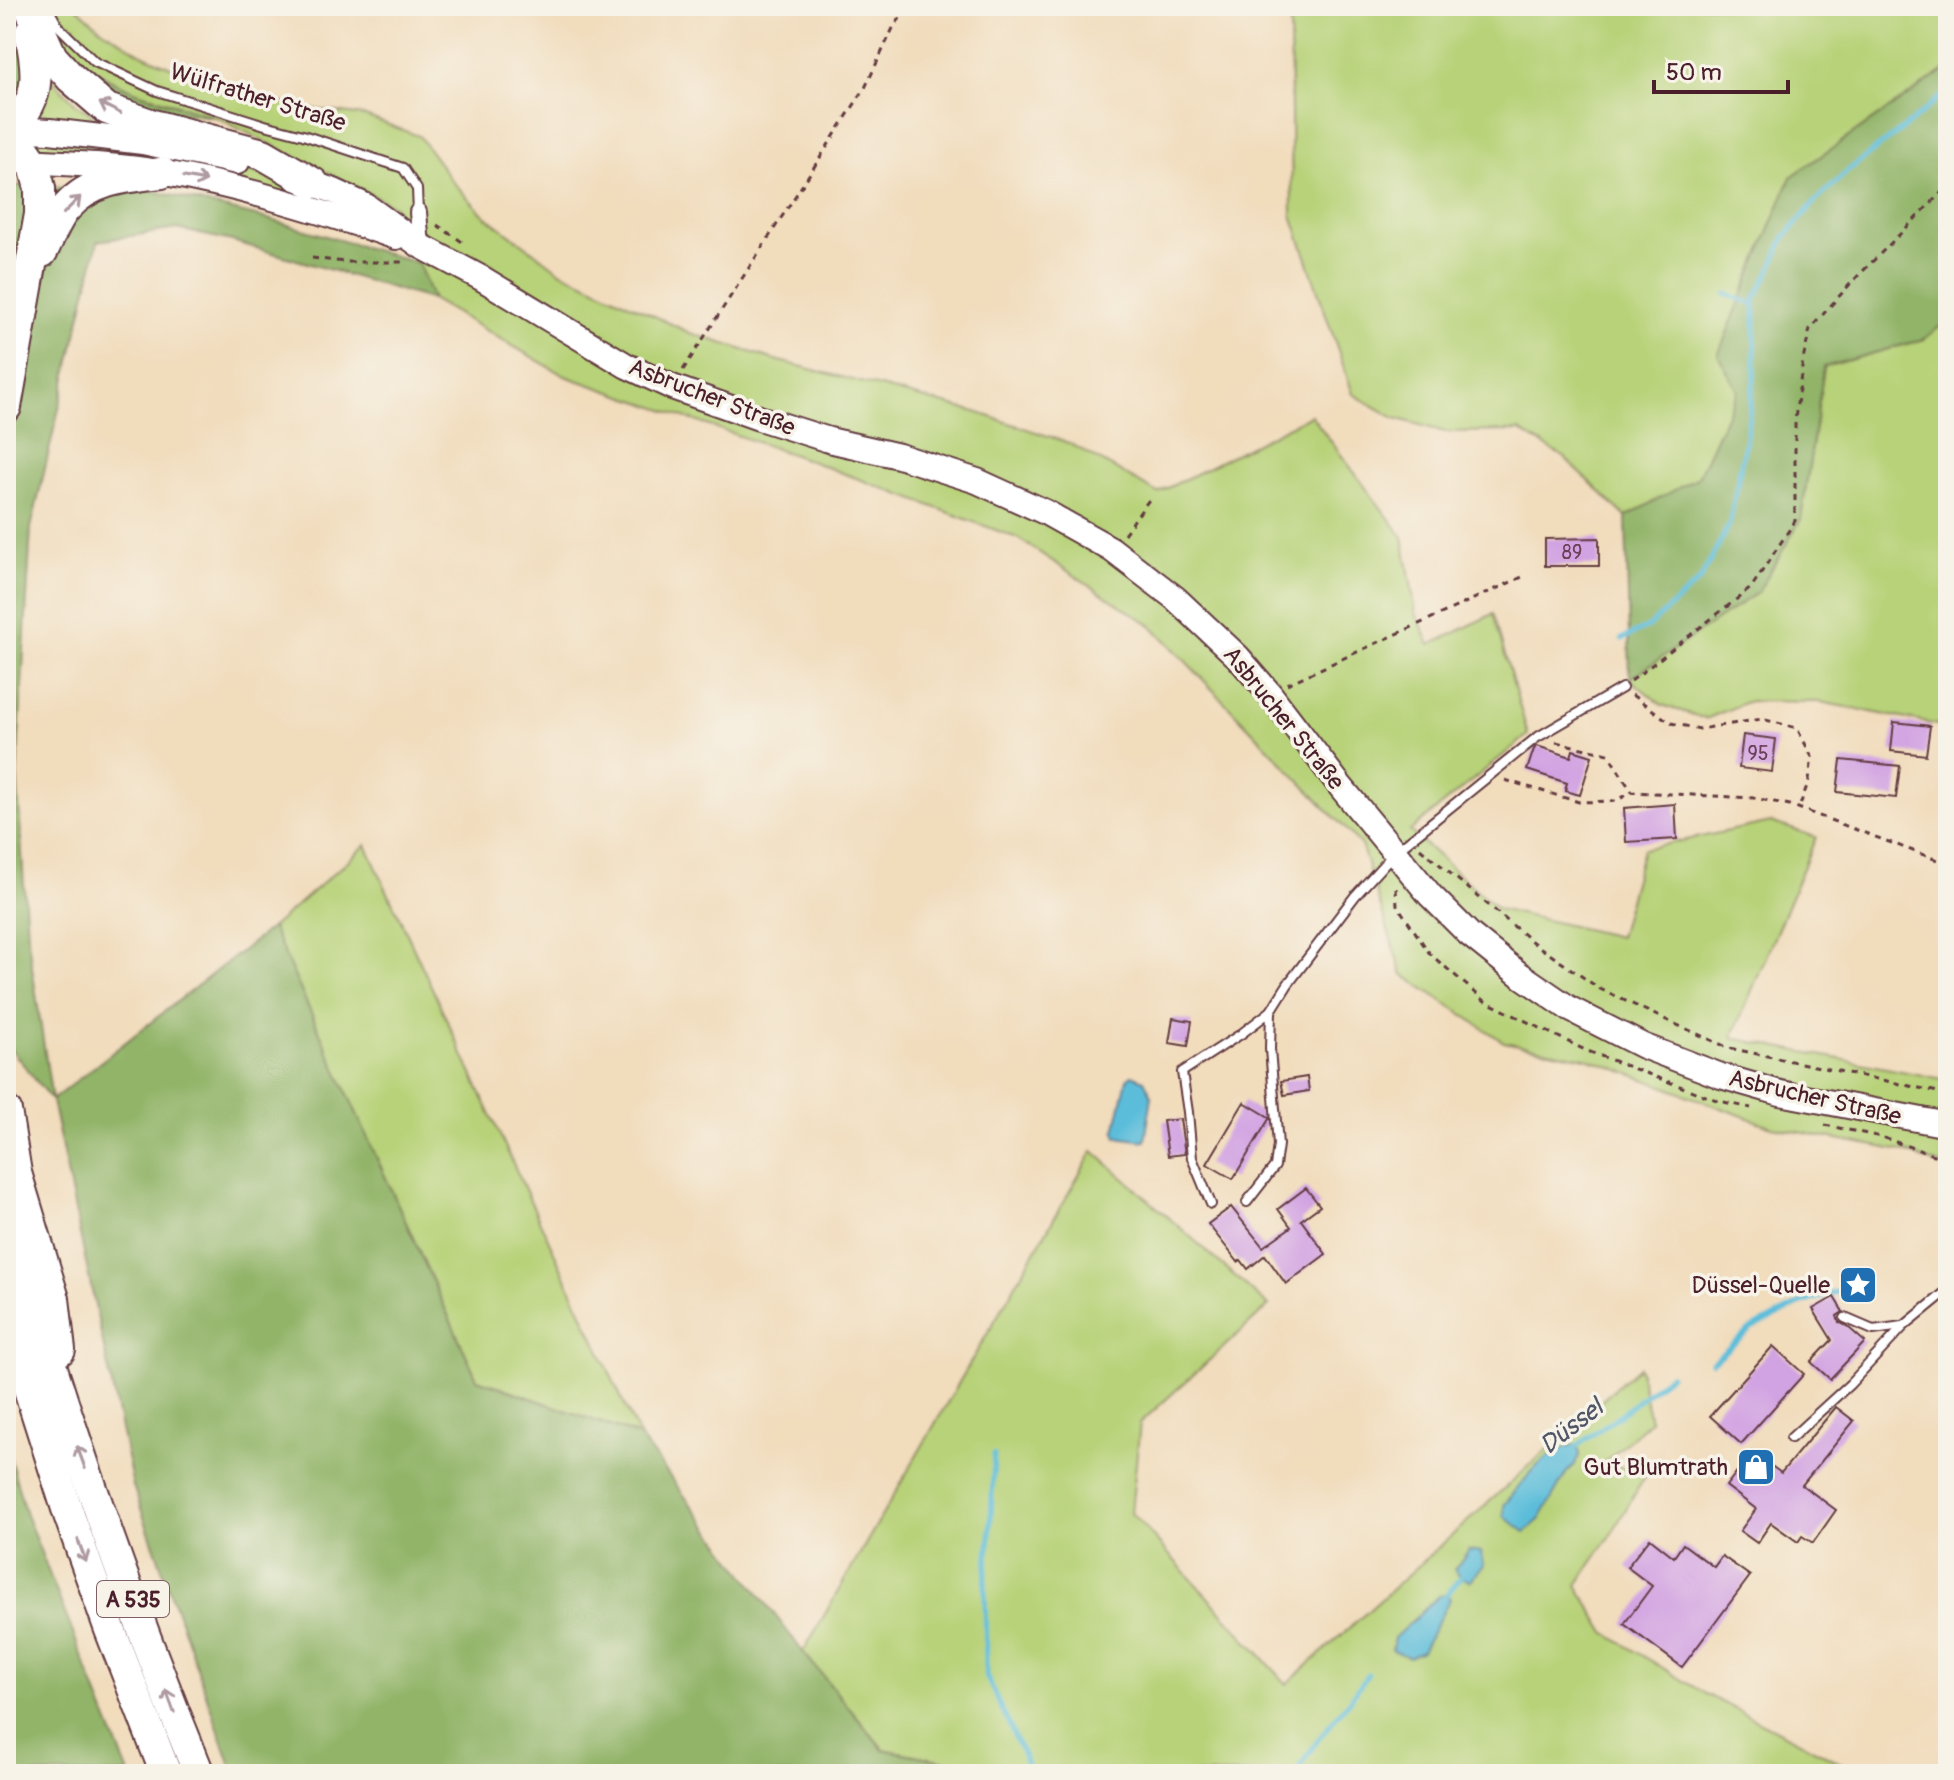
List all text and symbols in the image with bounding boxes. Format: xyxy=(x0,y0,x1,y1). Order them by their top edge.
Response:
scale bar xyxy=(1654,44,1788,94)
street label: Wülfrather Straße xyxy=(166,57,349,138)
text: 50 m xyxy=(1666,58,1722,87)
one-way arrow xyxy=(99,100,123,115)
one-way arrow xyxy=(182,172,207,187)
one-way arrow xyxy=(61,196,81,216)
street label: Asbrucher Straße xyxy=(624,352,799,443)
house number: 89 xyxy=(1562,540,1582,565)
street label: Asbrucher Straße xyxy=(1217,641,1350,796)
house number: 95 xyxy=(1747,741,1769,766)
street label: Asbrucher Straße xyxy=(1726,1064,1904,1131)
place icon: Düssel-Quelle xyxy=(1837,1264,1879,1306)
place label: Düssel-Quelle xyxy=(1691,1271,1830,1300)
water label: Düssel xyxy=(1533,1390,1612,1462)
one-way arrow xyxy=(73,1445,87,1470)
shop icon: Gut Blumtrath xyxy=(1735,1446,1777,1488)
place label: Gut Blumtrath xyxy=(1584,1453,1728,1482)
one-way arrow xyxy=(76,1538,91,1563)
road number: A 535 xyxy=(97,1581,169,1617)
one-way arrow xyxy=(162,1690,176,1714)

